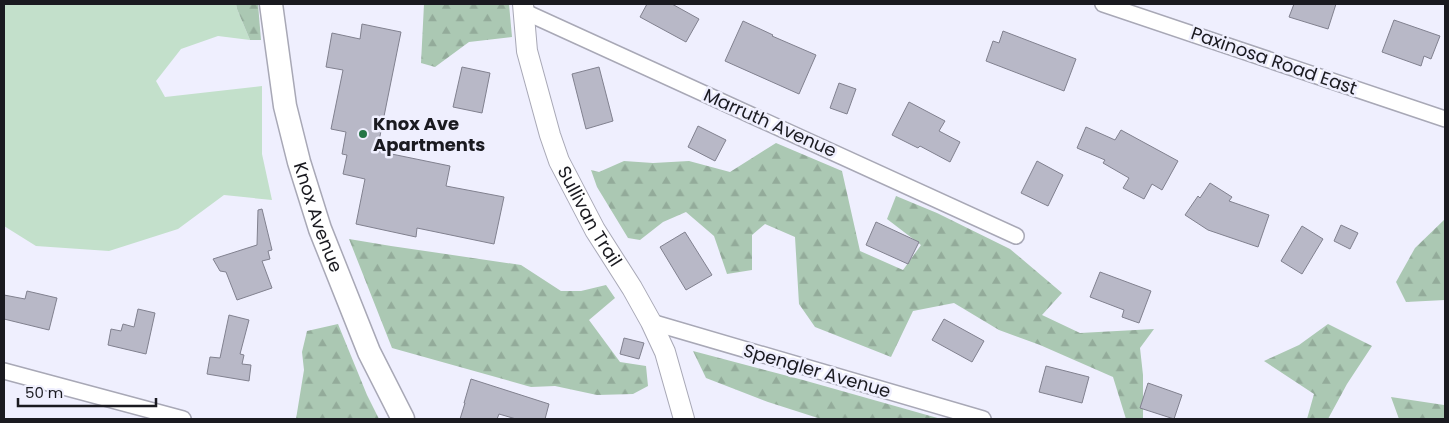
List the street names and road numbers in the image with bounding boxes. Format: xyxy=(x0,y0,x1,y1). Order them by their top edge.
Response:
street label: Paxinosa Road East xyxy=(1188,20,1360,101)
street label: Marruth Avenue xyxy=(700,82,841,163)
street label: Knox Avenue xyxy=(288,159,349,276)
street label: Sullivan Trail xyxy=(552,162,628,271)
street label: Spengler Avenue xyxy=(741,338,894,404)

